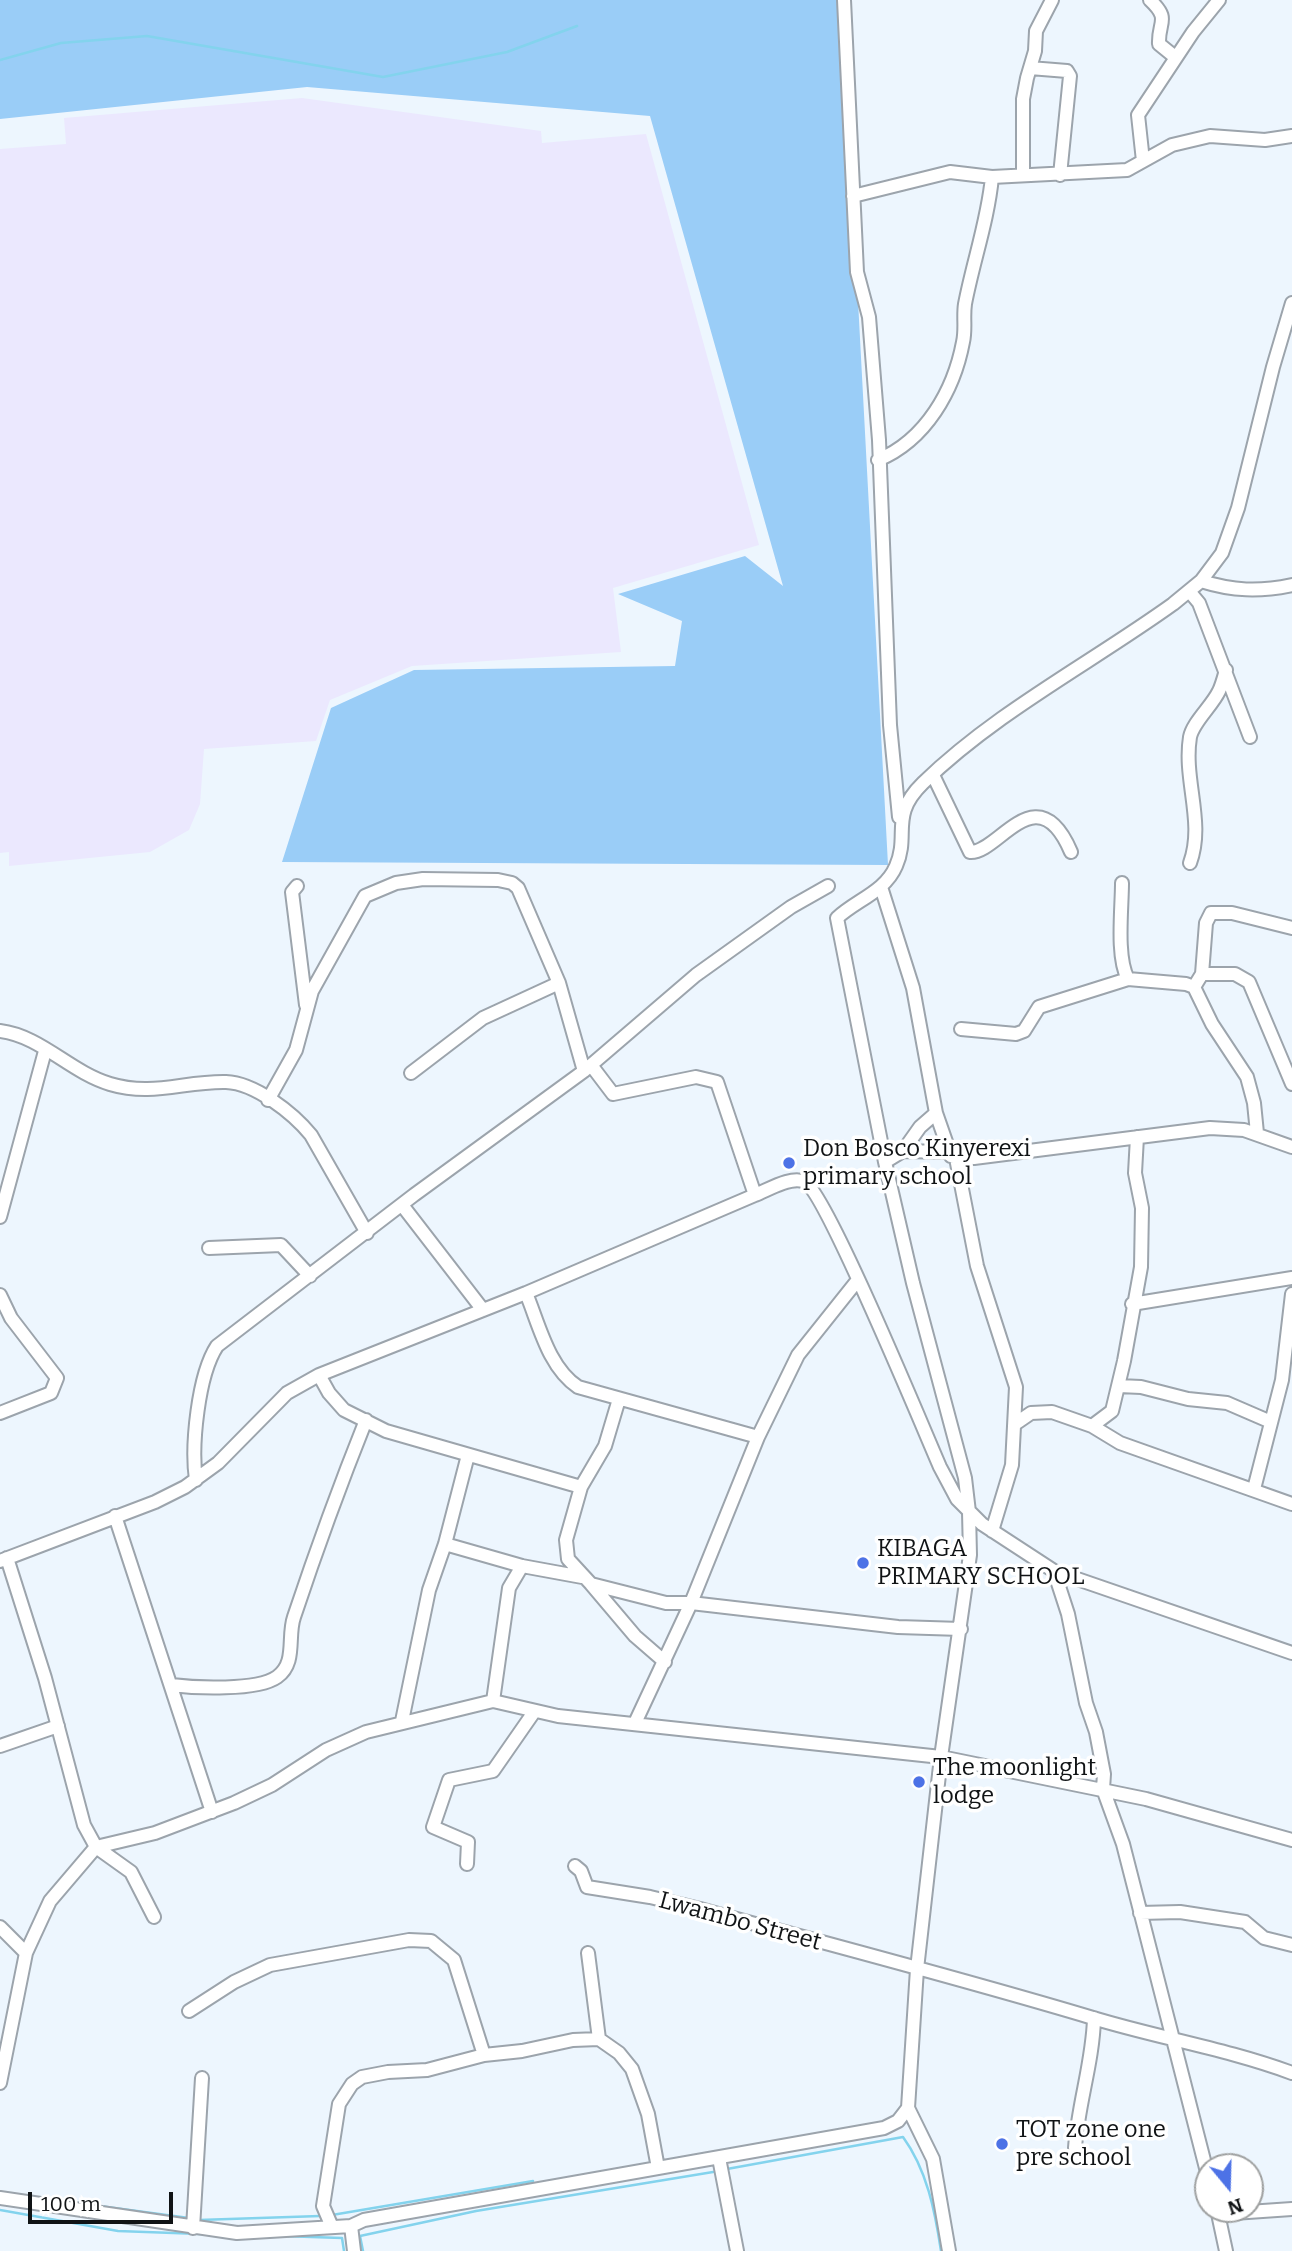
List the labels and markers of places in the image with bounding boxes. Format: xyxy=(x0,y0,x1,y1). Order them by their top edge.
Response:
place label: Don Bosco Kinyerexi primary school xyxy=(803,1135,1031,1191)
marker: Don Bosco Kinyerexi primary school xyxy=(781,1155,797,1171)
place label: KIBAGA PRIMARY SCHOOL xyxy=(877,1535,1084,1591)
marker: KIBAGA PRIMARY SCHOOL xyxy=(855,1555,871,1571)
place label: The moonlight lodge xyxy=(933,1754,1096,1810)
marker: The moonlight lodge xyxy=(911,1774,927,1790)
place label: TOT zone one pre school xyxy=(1016,2116,1166,2172)
marker: TOT zone one pre school xyxy=(994,2136,1010,2152)

